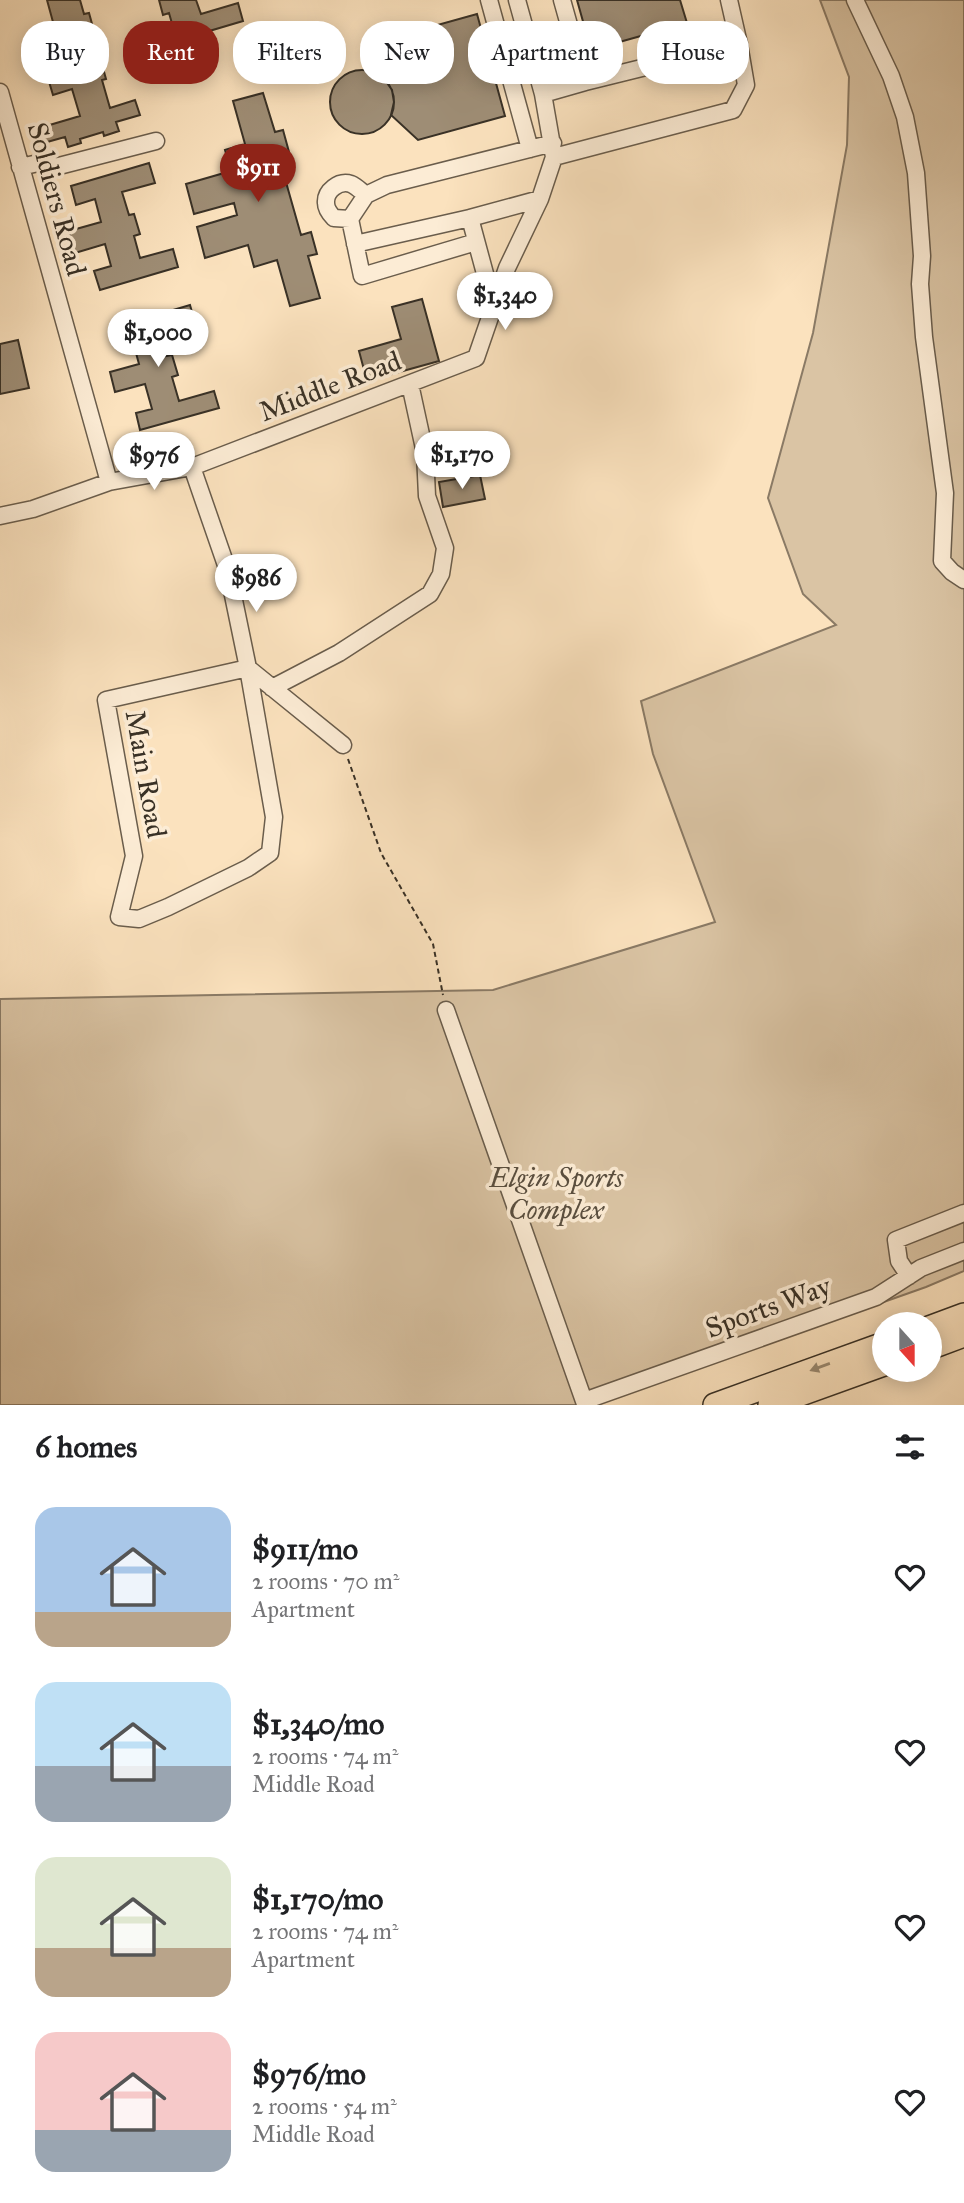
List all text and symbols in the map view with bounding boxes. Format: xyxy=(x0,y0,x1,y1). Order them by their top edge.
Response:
chip: Buy xyxy=(21,21,109,84)
chip: Rent xyxy=(123,21,219,84)
chip: Filters xyxy=(233,21,346,84)
chip: New xyxy=(360,21,454,84)
chip: Apartment xyxy=(468,21,623,84)
chip: House xyxy=(637,21,749,84)
street label: Soldiers Road xyxy=(20,118,94,280)
pin: $911 xyxy=(217,144,299,204)
text: $911 xyxy=(236,153,280,181)
pin: $1,340 xyxy=(448,272,562,332)
text: $1,340 xyxy=(473,281,537,309)
pin: $1,000 xyxy=(101,310,215,369)
text: $1,000 xyxy=(124,318,193,346)
street label: Middle Road xyxy=(254,343,406,429)
pin: $1,170 xyxy=(405,432,519,491)
pin: $976 xyxy=(113,433,195,492)
text: $1,170 xyxy=(430,440,494,468)
text: $976 xyxy=(129,441,179,469)
pin: $986 xyxy=(215,554,297,614)
text: $986 xyxy=(231,563,281,591)
street label: Main Road xyxy=(118,707,174,841)
park label: Elgin Sports Complex xyxy=(488,1160,624,1227)
street label: Sports Way xyxy=(701,1268,836,1346)
north arrow xyxy=(872,1312,942,1382)
map controls xyxy=(872,1312,942,1382)
one-way arrow xyxy=(809,1362,830,1373)
icon: filters xyxy=(891,1428,929,1466)
text: 6 homes xyxy=(35,1429,137,1465)
text: $911/mo xyxy=(252,1531,358,1567)
icon: home xyxy=(91,1535,175,1619)
icon: heart xyxy=(891,1558,929,1596)
text: 2 rooms · 70 m² xyxy=(252,1567,400,1595)
text: Apartment xyxy=(252,1595,355,1623)
text: $1,340/mo xyxy=(252,1706,384,1742)
icon: home xyxy=(91,1710,175,1794)
icon: heart xyxy=(891,1733,929,1771)
text: 2 rooms · 74 m² xyxy=(252,1742,398,1770)
text: Middle Road xyxy=(252,1770,375,1798)
text: $1,170/mo xyxy=(252,1881,383,1917)
icon: home xyxy=(91,1885,175,1969)
icon: heart xyxy=(891,1908,929,1946)
text: 2 rooms · 74 m² xyxy=(252,1917,398,1945)
text: Apartment xyxy=(252,1945,355,1973)
text: $976/mo xyxy=(252,2056,366,2092)
icon: home xyxy=(91,2060,175,2144)
icon: heart xyxy=(891,2083,929,2121)
text: 2 rooms · 54 m² xyxy=(252,2092,397,2120)
text: Middle Road xyxy=(252,2120,375,2148)

